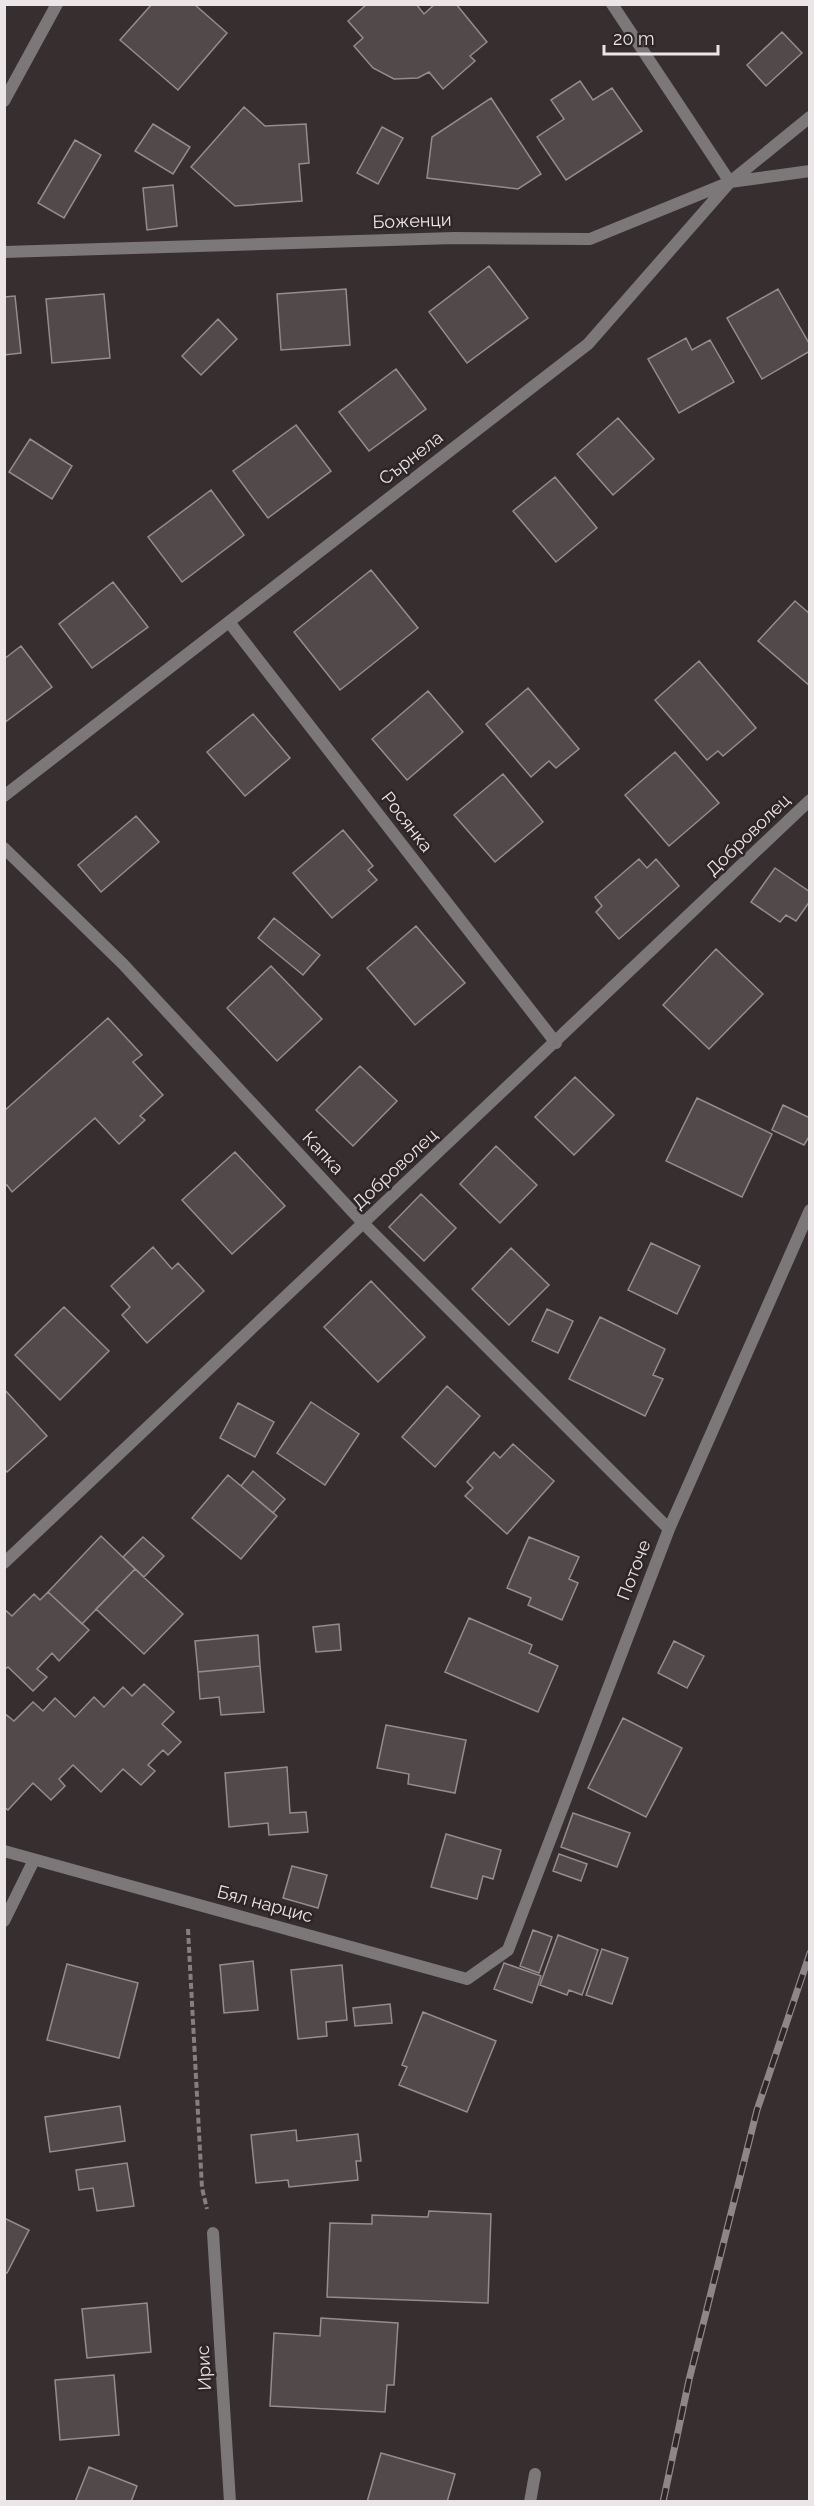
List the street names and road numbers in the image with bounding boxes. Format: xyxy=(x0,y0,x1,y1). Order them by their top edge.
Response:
street label: Боженци xyxy=(372,209,452,232)
street label: Сърнела xyxy=(375,426,447,489)
street label: Росянка xyxy=(377,787,437,856)
street label: Доброволец xyxy=(701,789,794,880)
street label: Доброволец xyxy=(348,1124,442,1213)
street label: Капка xyxy=(298,1127,348,1178)
street label: Поточе xyxy=(612,1536,655,1603)
street label: Бял нарцис xyxy=(215,1881,315,1926)
street label: Ирис xyxy=(192,2345,215,2391)

